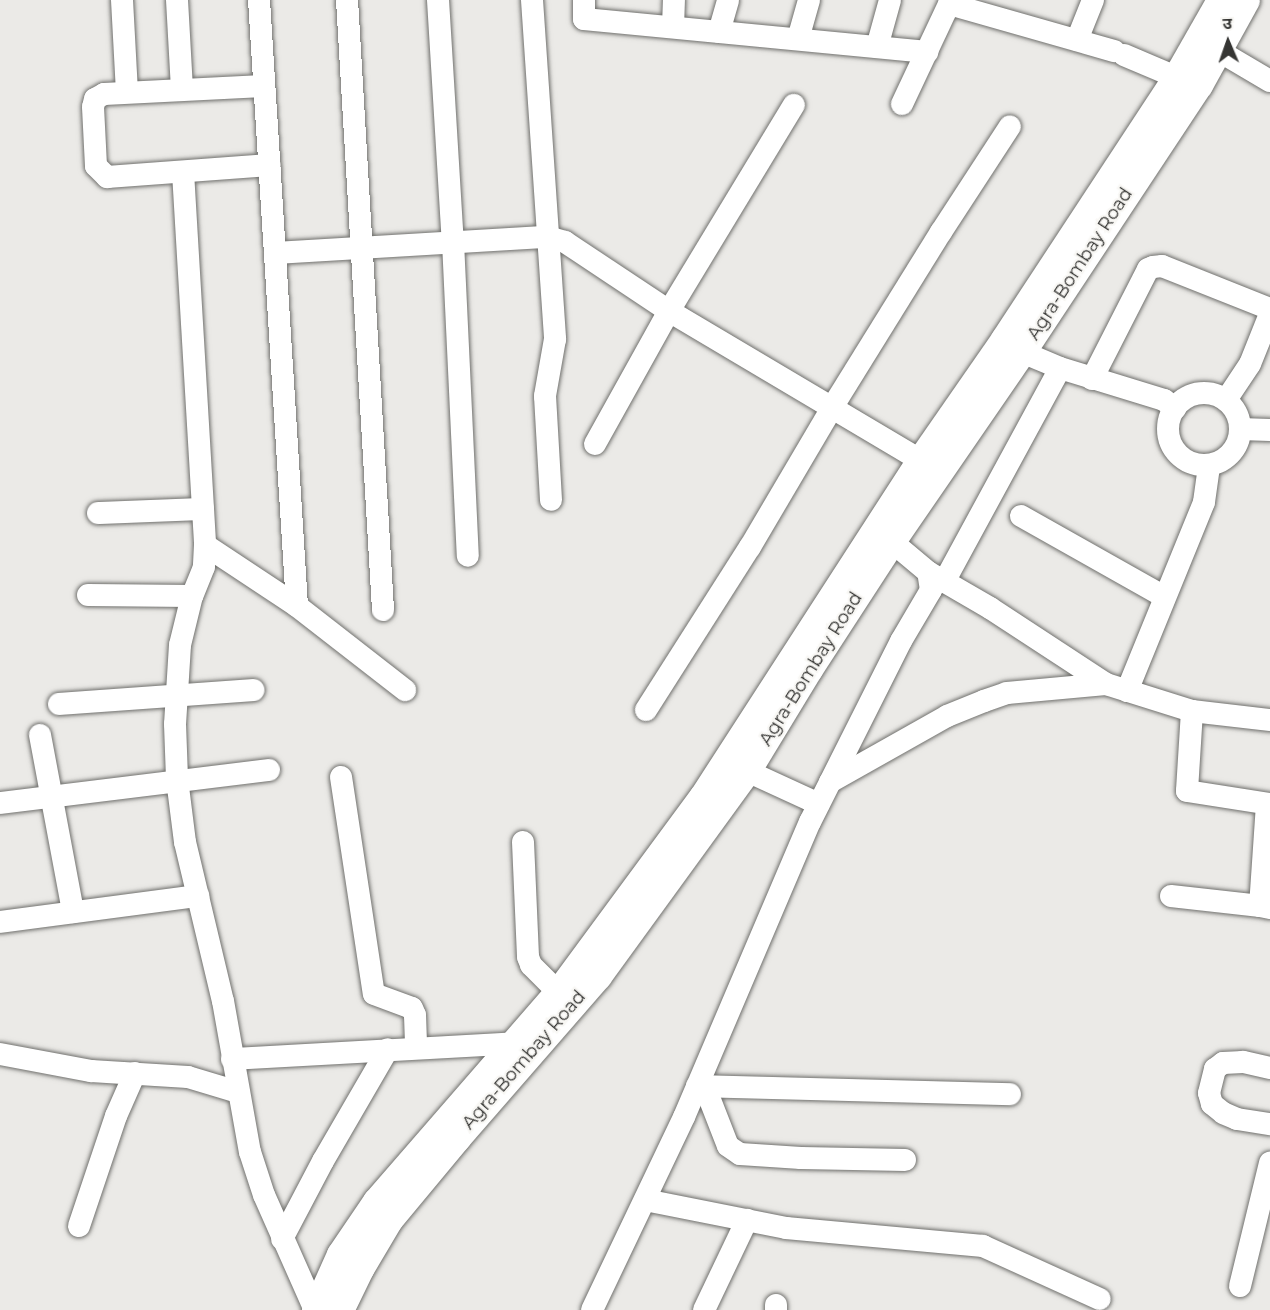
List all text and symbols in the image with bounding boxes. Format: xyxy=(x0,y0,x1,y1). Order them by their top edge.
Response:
north arrow xyxy=(1198,12,1258,72)
text: उ xyxy=(1222,14,1232,33)
street label: Agra-Bombay Road xyxy=(1023,184,1137,344)
street label: Agra-Bombay Road xyxy=(755,588,867,750)
street label: Agra-Bombay Road xyxy=(458,986,590,1134)

